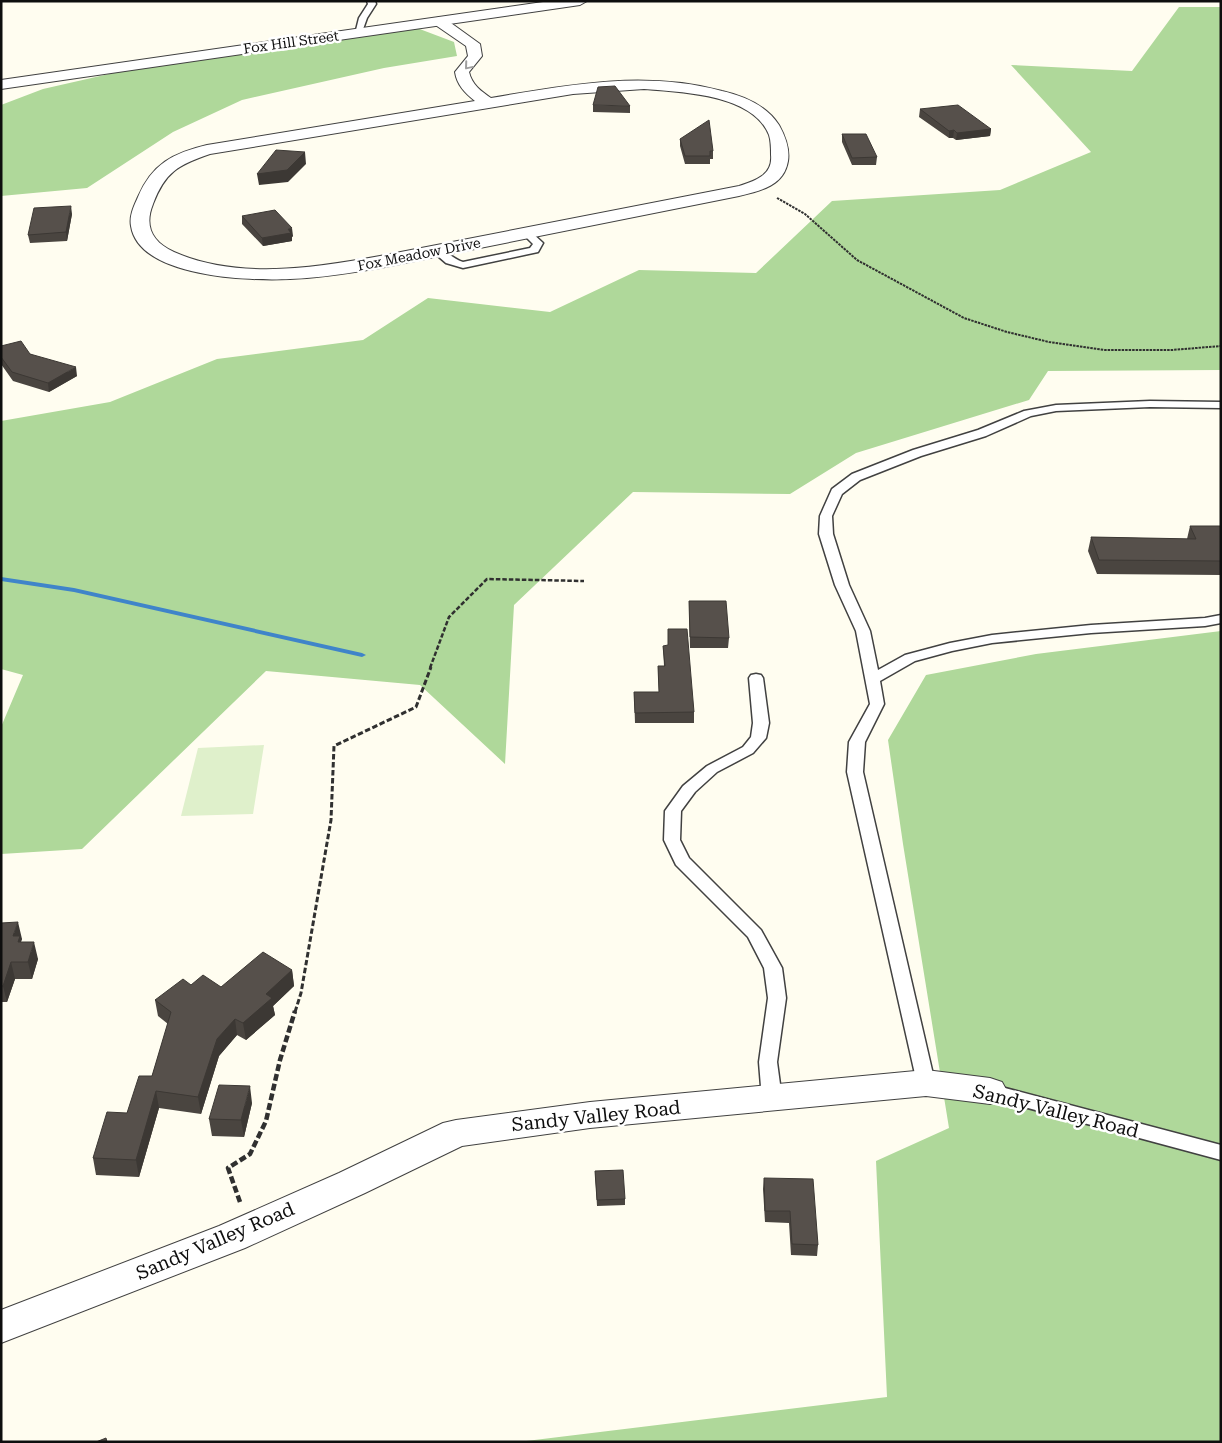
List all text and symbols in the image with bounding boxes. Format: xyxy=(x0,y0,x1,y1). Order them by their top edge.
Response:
street label: Fox Hill Street xyxy=(242,27,340,57)
one-way arrow xyxy=(465,60,473,69)
street label: Fox Meadow Drive xyxy=(356,234,482,274)
street label: Sandy Valley Road xyxy=(971,1079,1141,1143)
street label: Sandy Valley Road xyxy=(510,1096,682,1136)
street label: Sandy Valley Road xyxy=(132,1197,298,1285)

